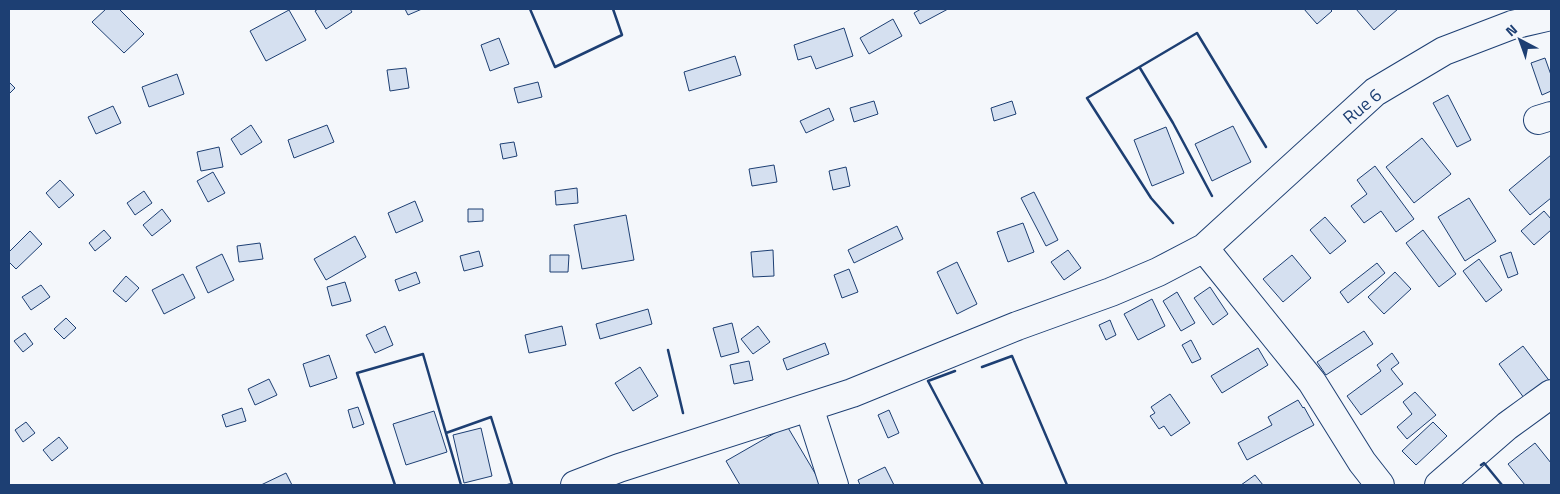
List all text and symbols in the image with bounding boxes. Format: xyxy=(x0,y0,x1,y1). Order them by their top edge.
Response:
north arrow xyxy=(1495,15,1545,65)
text: N xyxy=(1501,19,1522,41)
street label: Rue 6 xyxy=(1337,82,1387,130)

